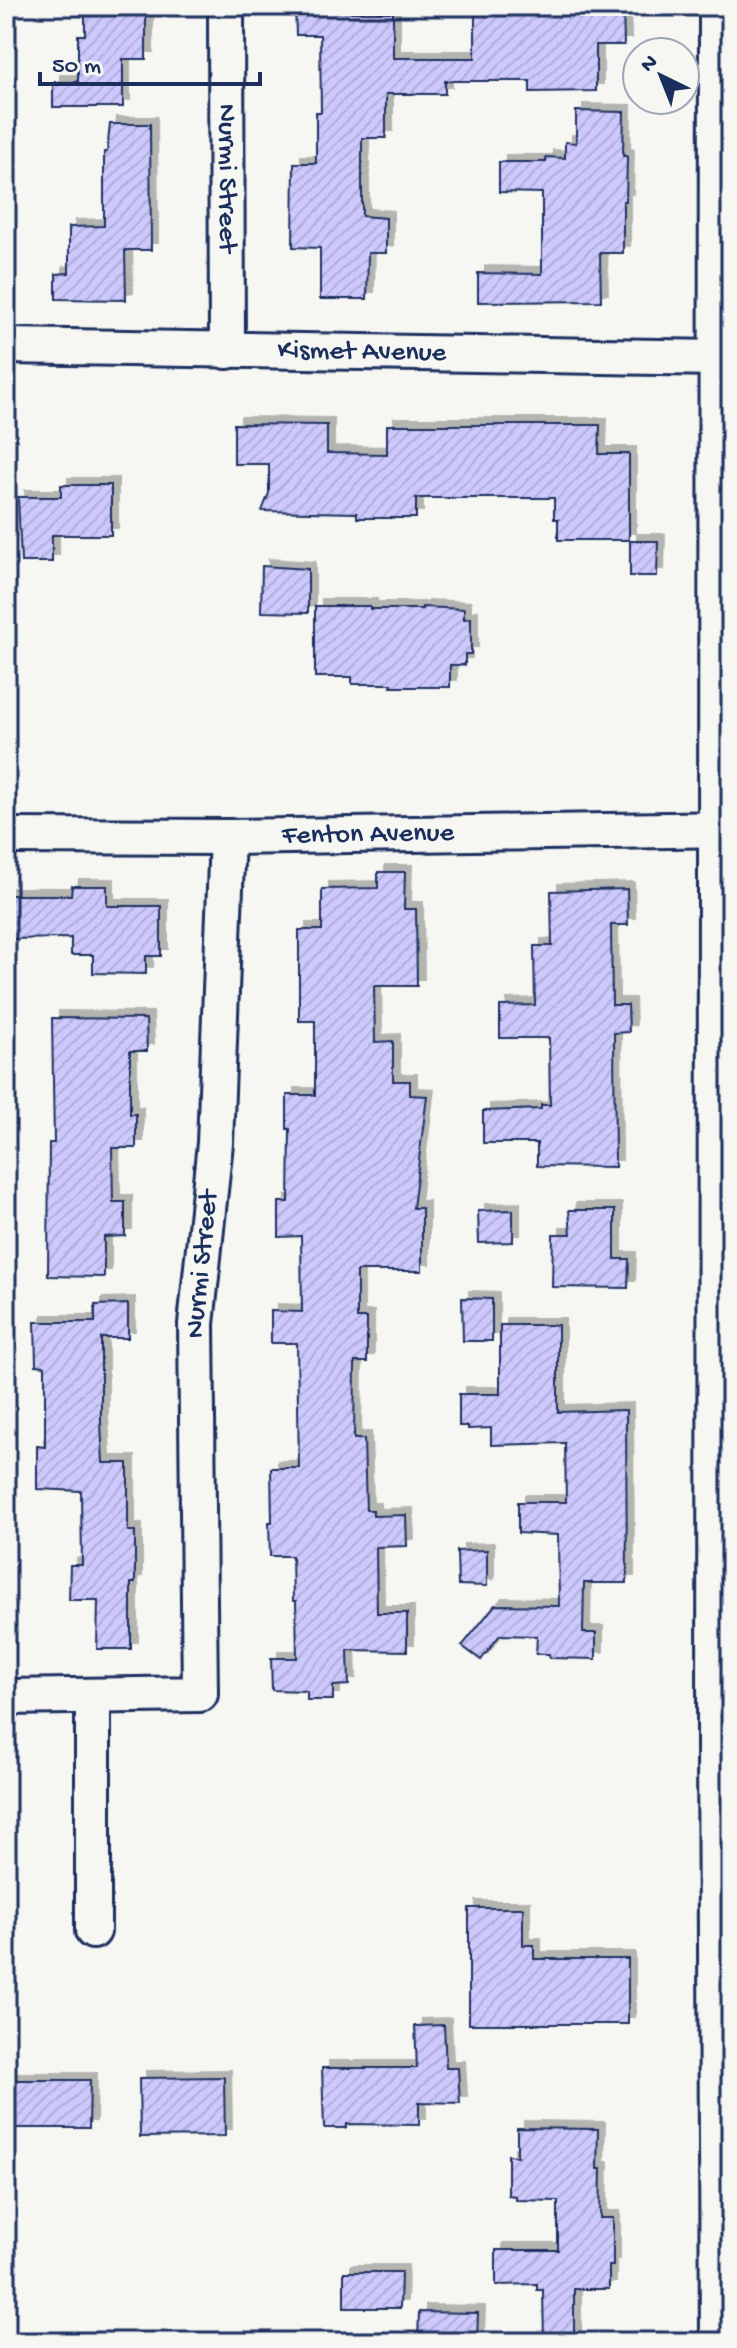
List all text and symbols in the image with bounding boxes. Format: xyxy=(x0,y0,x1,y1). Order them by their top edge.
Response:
scale bar xyxy=(40,36,260,86)
north arrow xyxy=(621,36,701,116)
text: N xyxy=(636,50,664,79)
text: 50 m xyxy=(52,53,101,82)
street label: Nurmi Street xyxy=(210,104,243,255)
street label: Kismet Avenue xyxy=(277,334,447,370)
street label: Fenton Avenue xyxy=(281,817,455,853)
street label: Nurmi Street xyxy=(179,1186,227,1339)

